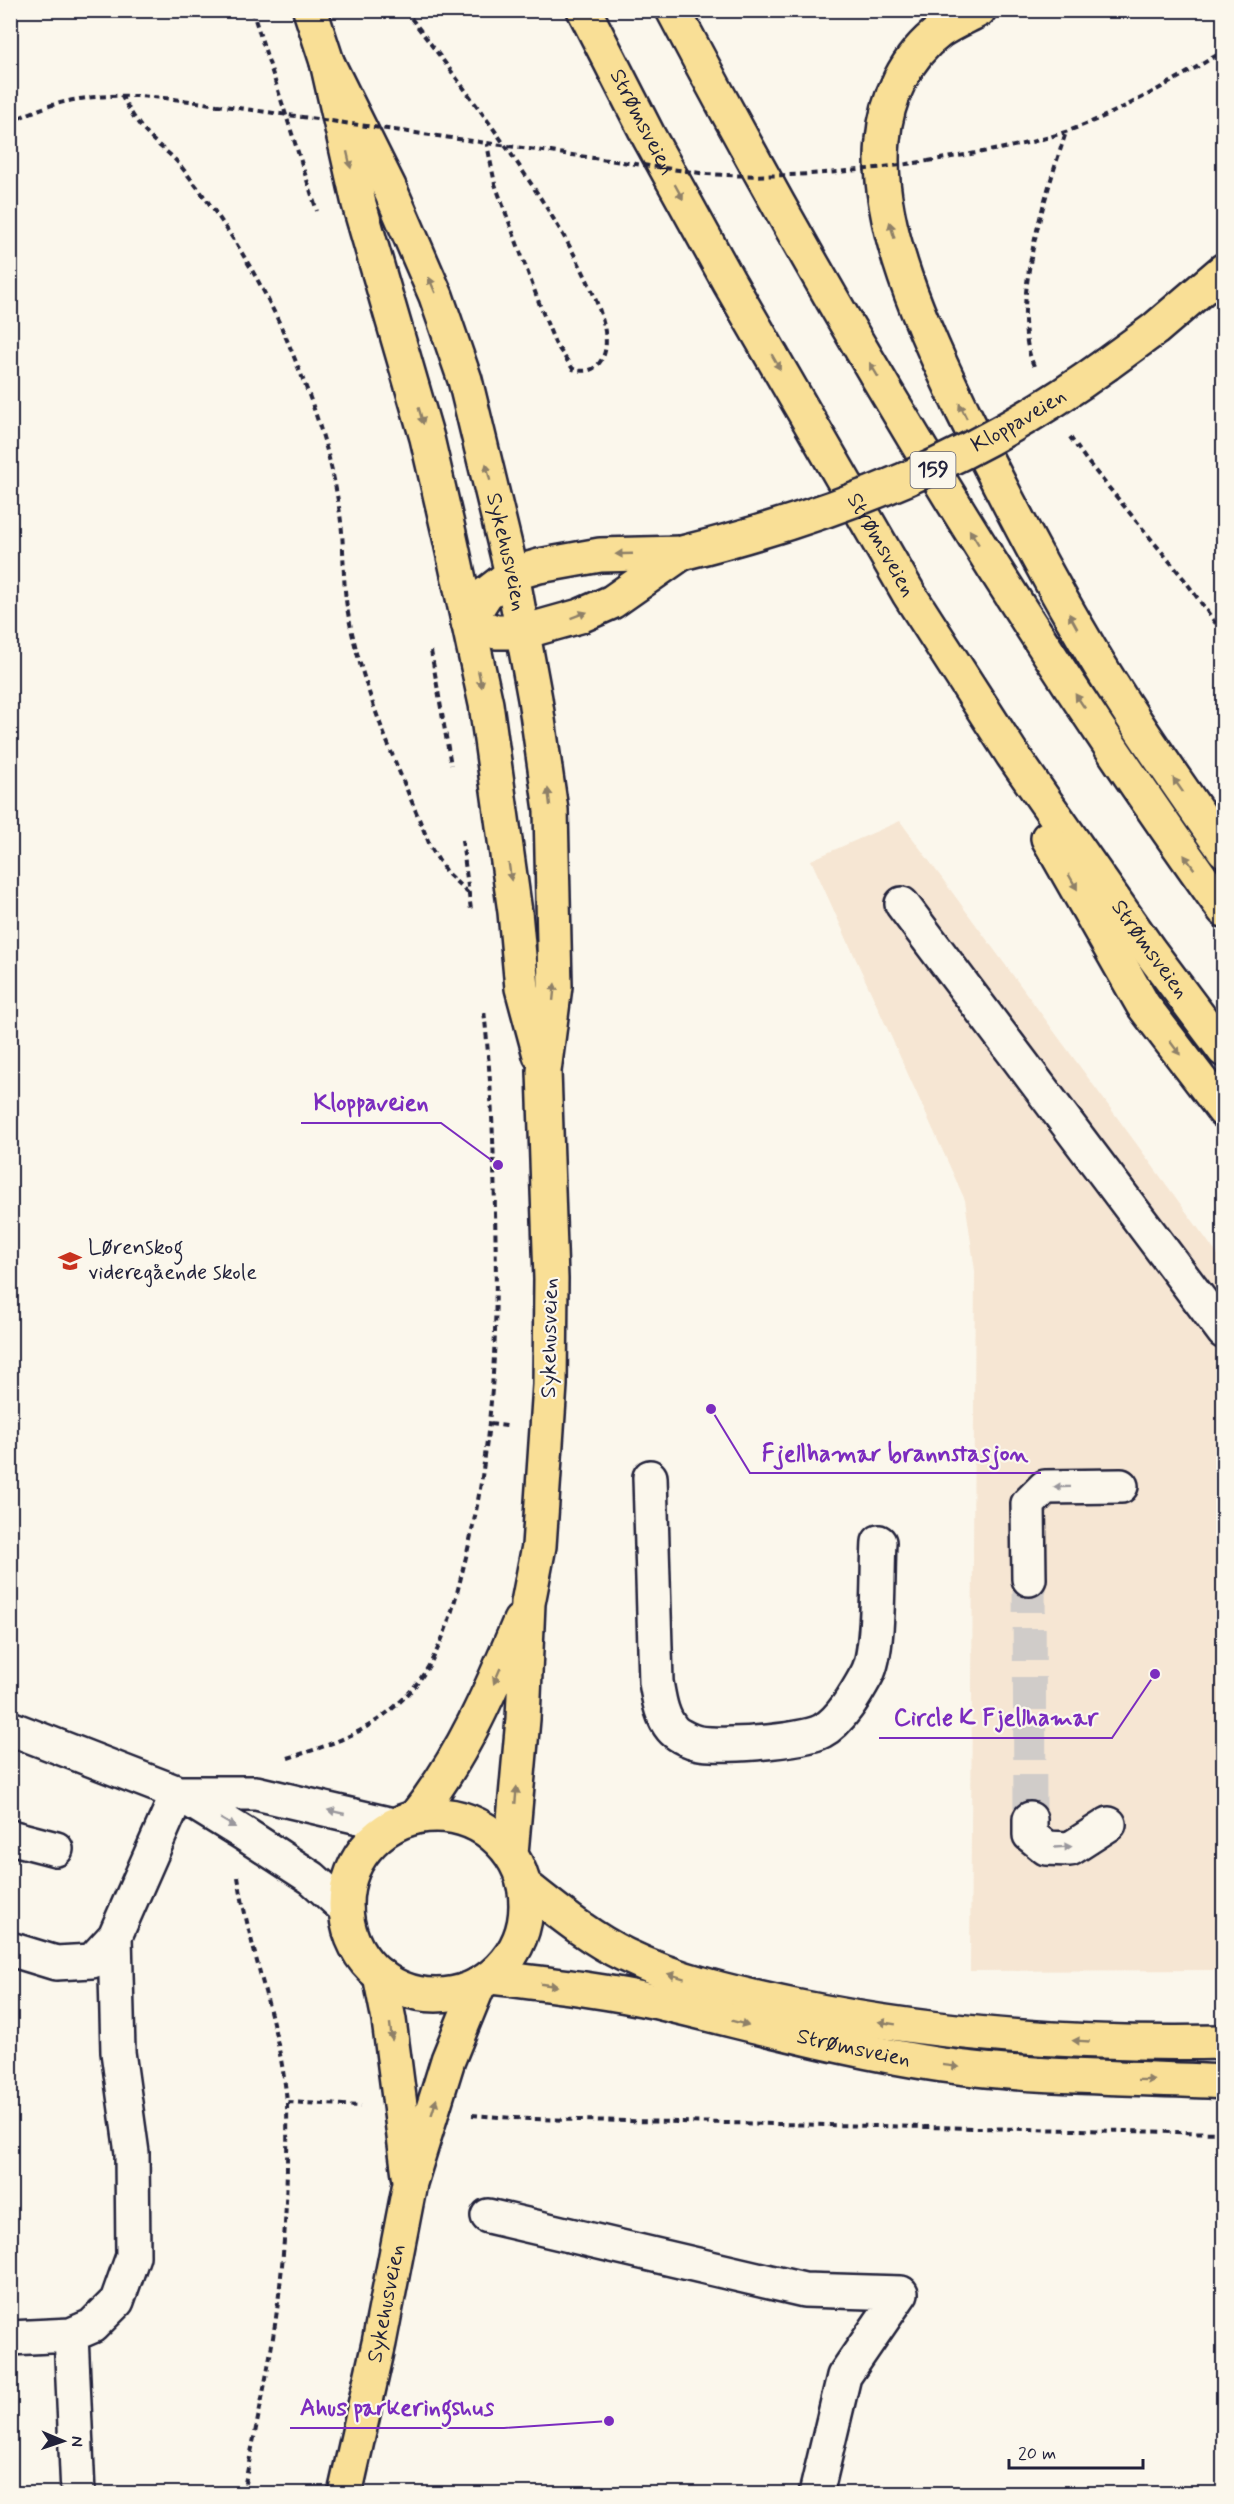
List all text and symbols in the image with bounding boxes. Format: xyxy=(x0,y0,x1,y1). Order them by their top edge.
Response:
street label: Strømsveien xyxy=(603,64,681,180)
one-way arrow xyxy=(345,150,354,169)
one-way arrow xyxy=(674,184,684,201)
one-way arrow xyxy=(887,220,896,238)
one-way arrow xyxy=(427,276,437,294)
one-way arrow xyxy=(770,354,781,370)
one-way arrow xyxy=(869,362,880,378)
street label: Kloppaveien xyxy=(966,382,1072,460)
one-way arrow xyxy=(958,402,968,419)
one-way arrow xyxy=(417,407,427,425)
road number: 159 xyxy=(910,452,956,488)
one-way arrow xyxy=(482,463,492,481)
street label: Strømsveien xyxy=(840,488,922,602)
street label: Sykehusveien xyxy=(479,490,533,613)
one-way arrow xyxy=(969,529,980,545)
one-way arrow xyxy=(614,550,633,559)
one-way arrow xyxy=(570,610,588,620)
one-way arrow xyxy=(1068,612,1078,629)
one-way arrow xyxy=(476,670,485,689)
one-way arrow xyxy=(1074,693,1085,710)
one-way arrow xyxy=(1172,777,1184,793)
one-way arrow xyxy=(544,788,554,807)
one-way arrow xyxy=(1184,855,1196,870)
one-way arrow xyxy=(505,862,515,881)
one-way arrow xyxy=(1068,874,1078,891)
street label: Strømsveien xyxy=(1104,895,1195,1005)
one-way arrow xyxy=(549,982,559,1001)
one-way arrow xyxy=(1169,1040,1181,1055)
callout: Kloppaveien xyxy=(301,1081,441,1123)
text: Kloppaveien xyxy=(313,1088,429,1119)
place label: Lørenskog videregående skole xyxy=(88,1234,257,1288)
school or university icon: Lørenskog videregående skole xyxy=(57,1248,83,1274)
street label: Sykehusveien xyxy=(535,1278,565,1398)
callout: Fjellhamar brannstasjon xyxy=(750,1431,1041,1473)
text: Fjellhamar brannstasjon xyxy=(762,1439,1028,1470)
one-way arrow xyxy=(1053,1482,1072,1492)
one-way arrow xyxy=(492,1668,501,1685)
callout: Circle K Fjellhamar xyxy=(879,1696,1112,1738)
text: Circle K Fjellhamar xyxy=(894,1703,1099,1734)
one-way arrow xyxy=(511,1786,520,1805)
one-way arrow xyxy=(327,1807,345,1817)
one-way arrow xyxy=(220,1818,236,1829)
one-way arrow xyxy=(1054,1843,1073,1852)
one-way arrow xyxy=(667,1971,685,1980)
one-way arrow xyxy=(539,1980,558,1989)
one-way arrow xyxy=(877,2018,896,2027)
one-way arrow xyxy=(730,2019,749,2029)
street label: Strømsveien xyxy=(794,2022,913,2074)
one-way arrow xyxy=(386,2023,395,2042)
one-way arrow xyxy=(1072,2036,1091,2045)
one-way arrow xyxy=(942,2061,961,2070)
one-way arrow xyxy=(1136,2075,1155,2085)
one-way arrow xyxy=(430,2098,439,2116)
street label: Sykehusveien xyxy=(361,2242,412,2366)
callout: Ahus parkeringshus xyxy=(290,2386,504,2428)
text: Ahus parkeringshus xyxy=(300,2393,494,2427)
north arrow xyxy=(33,2411,93,2471)
scale bar xyxy=(1009,2432,1142,2470)
text: N xyxy=(66,2436,87,2447)
text: 20 m xyxy=(1018,2442,1056,2466)

